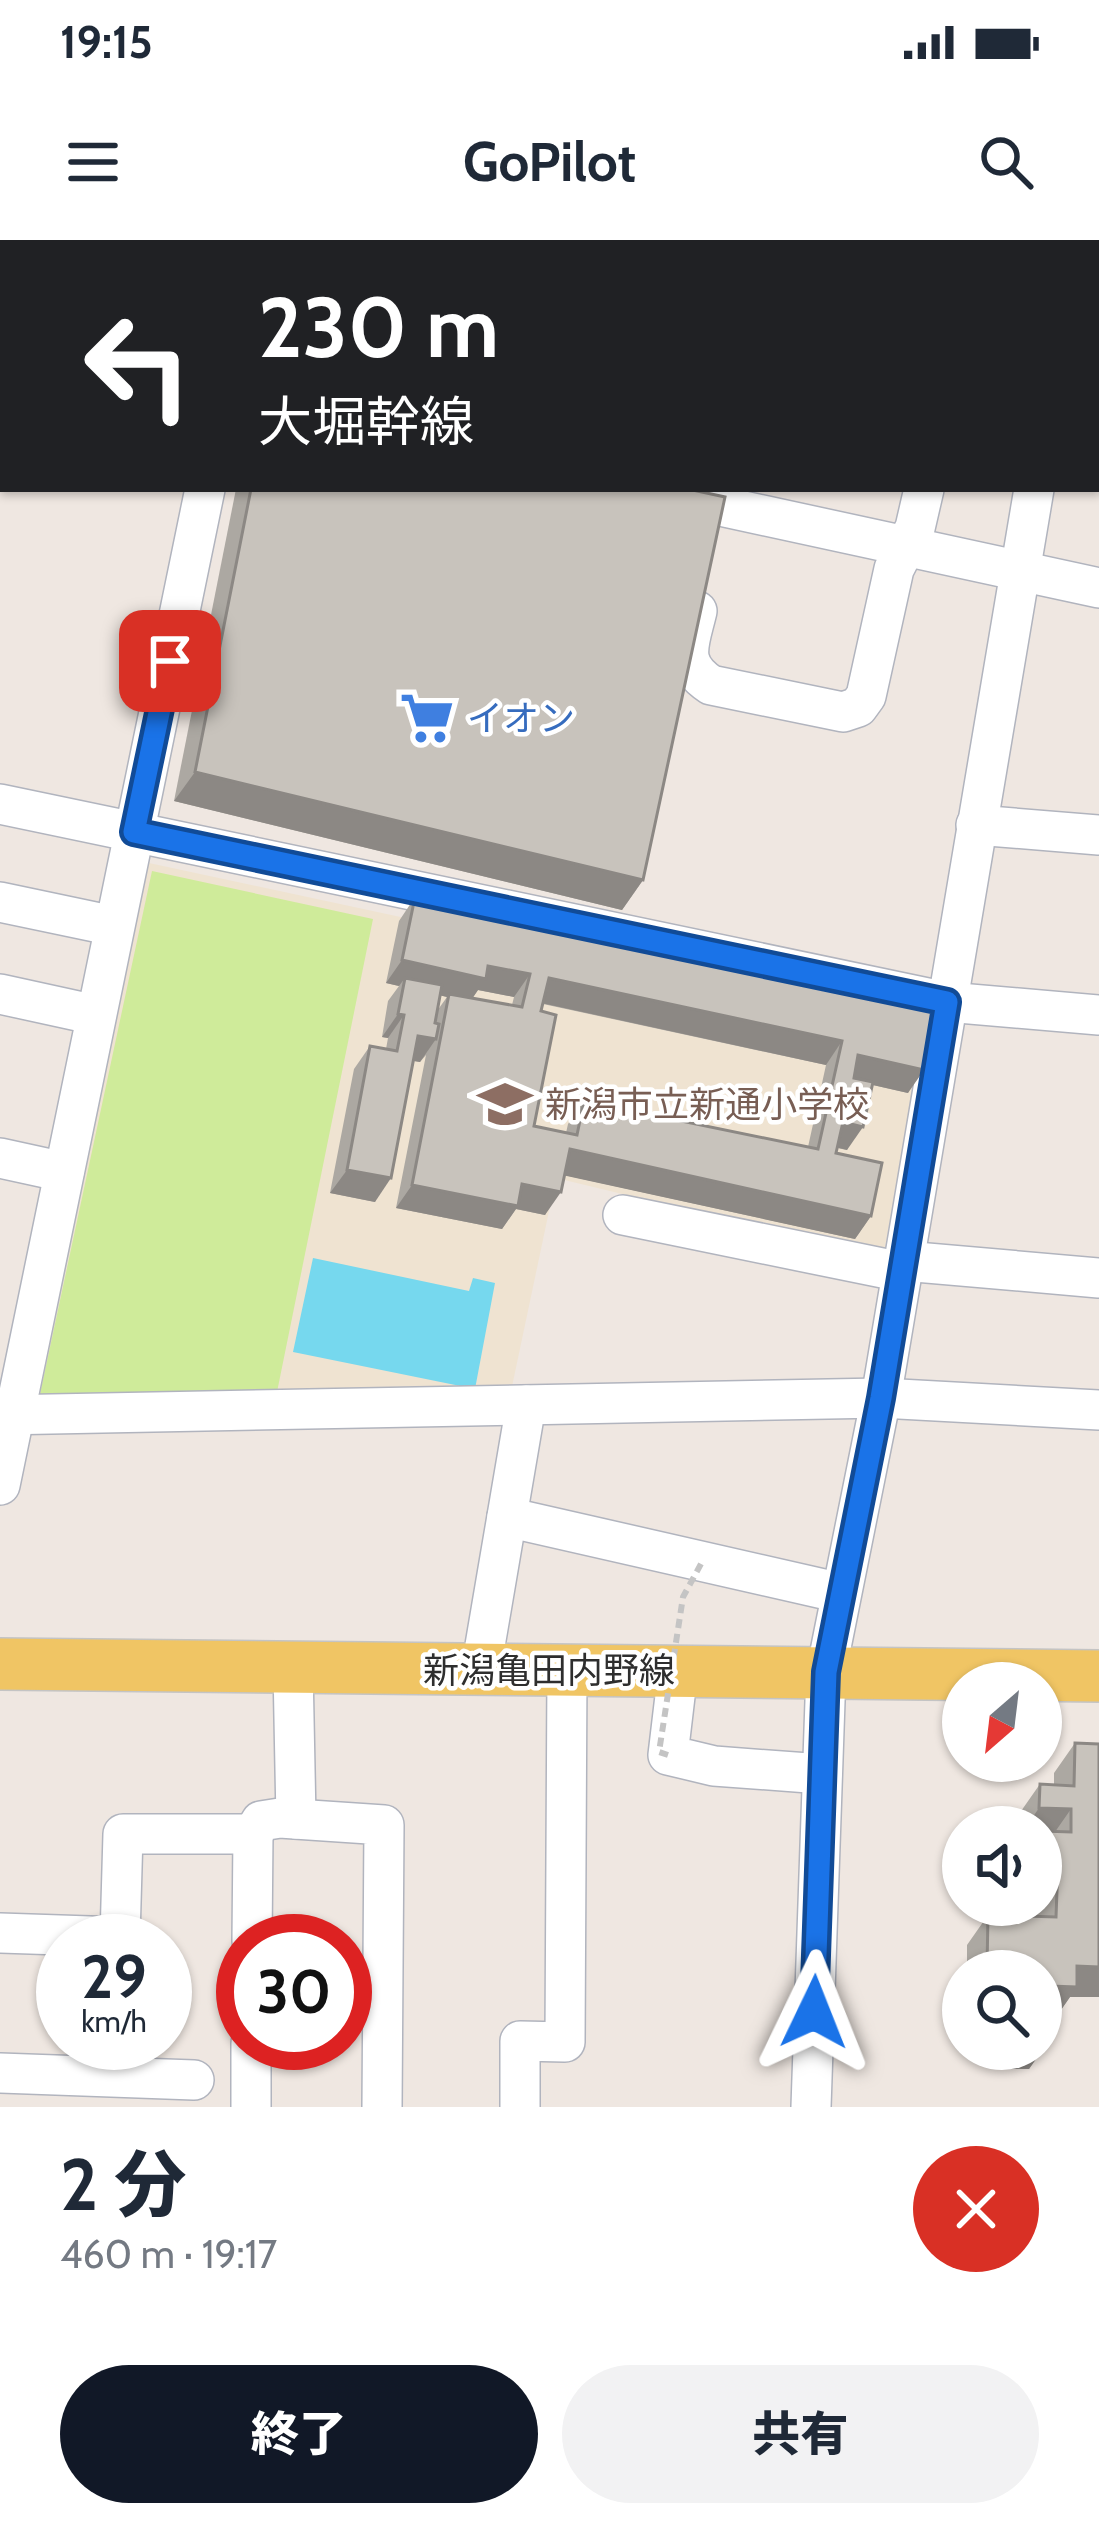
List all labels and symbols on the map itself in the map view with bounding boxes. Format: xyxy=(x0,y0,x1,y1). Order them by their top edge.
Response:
pin xyxy=(119,610,221,712)
supermarket icon: イオン xyxy=(398,689,456,747)
place label: イオン xyxy=(467,696,575,740)
school or university icon: 新潟市立新通小学校 xyxy=(476,1075,534,1133)
place label: 新潟市立新通小学校 xyxy=(545,1082,869,1126)
street label: 新潟亀田内野線 xyxy=(423,1648,675,1692)
north arrow xyxy=(942,1662,1062,1782)
speed limit sign: 30 xyxy=(216,1914,372,2070)
position arrow xyxy=(751,1949,877,2075)

